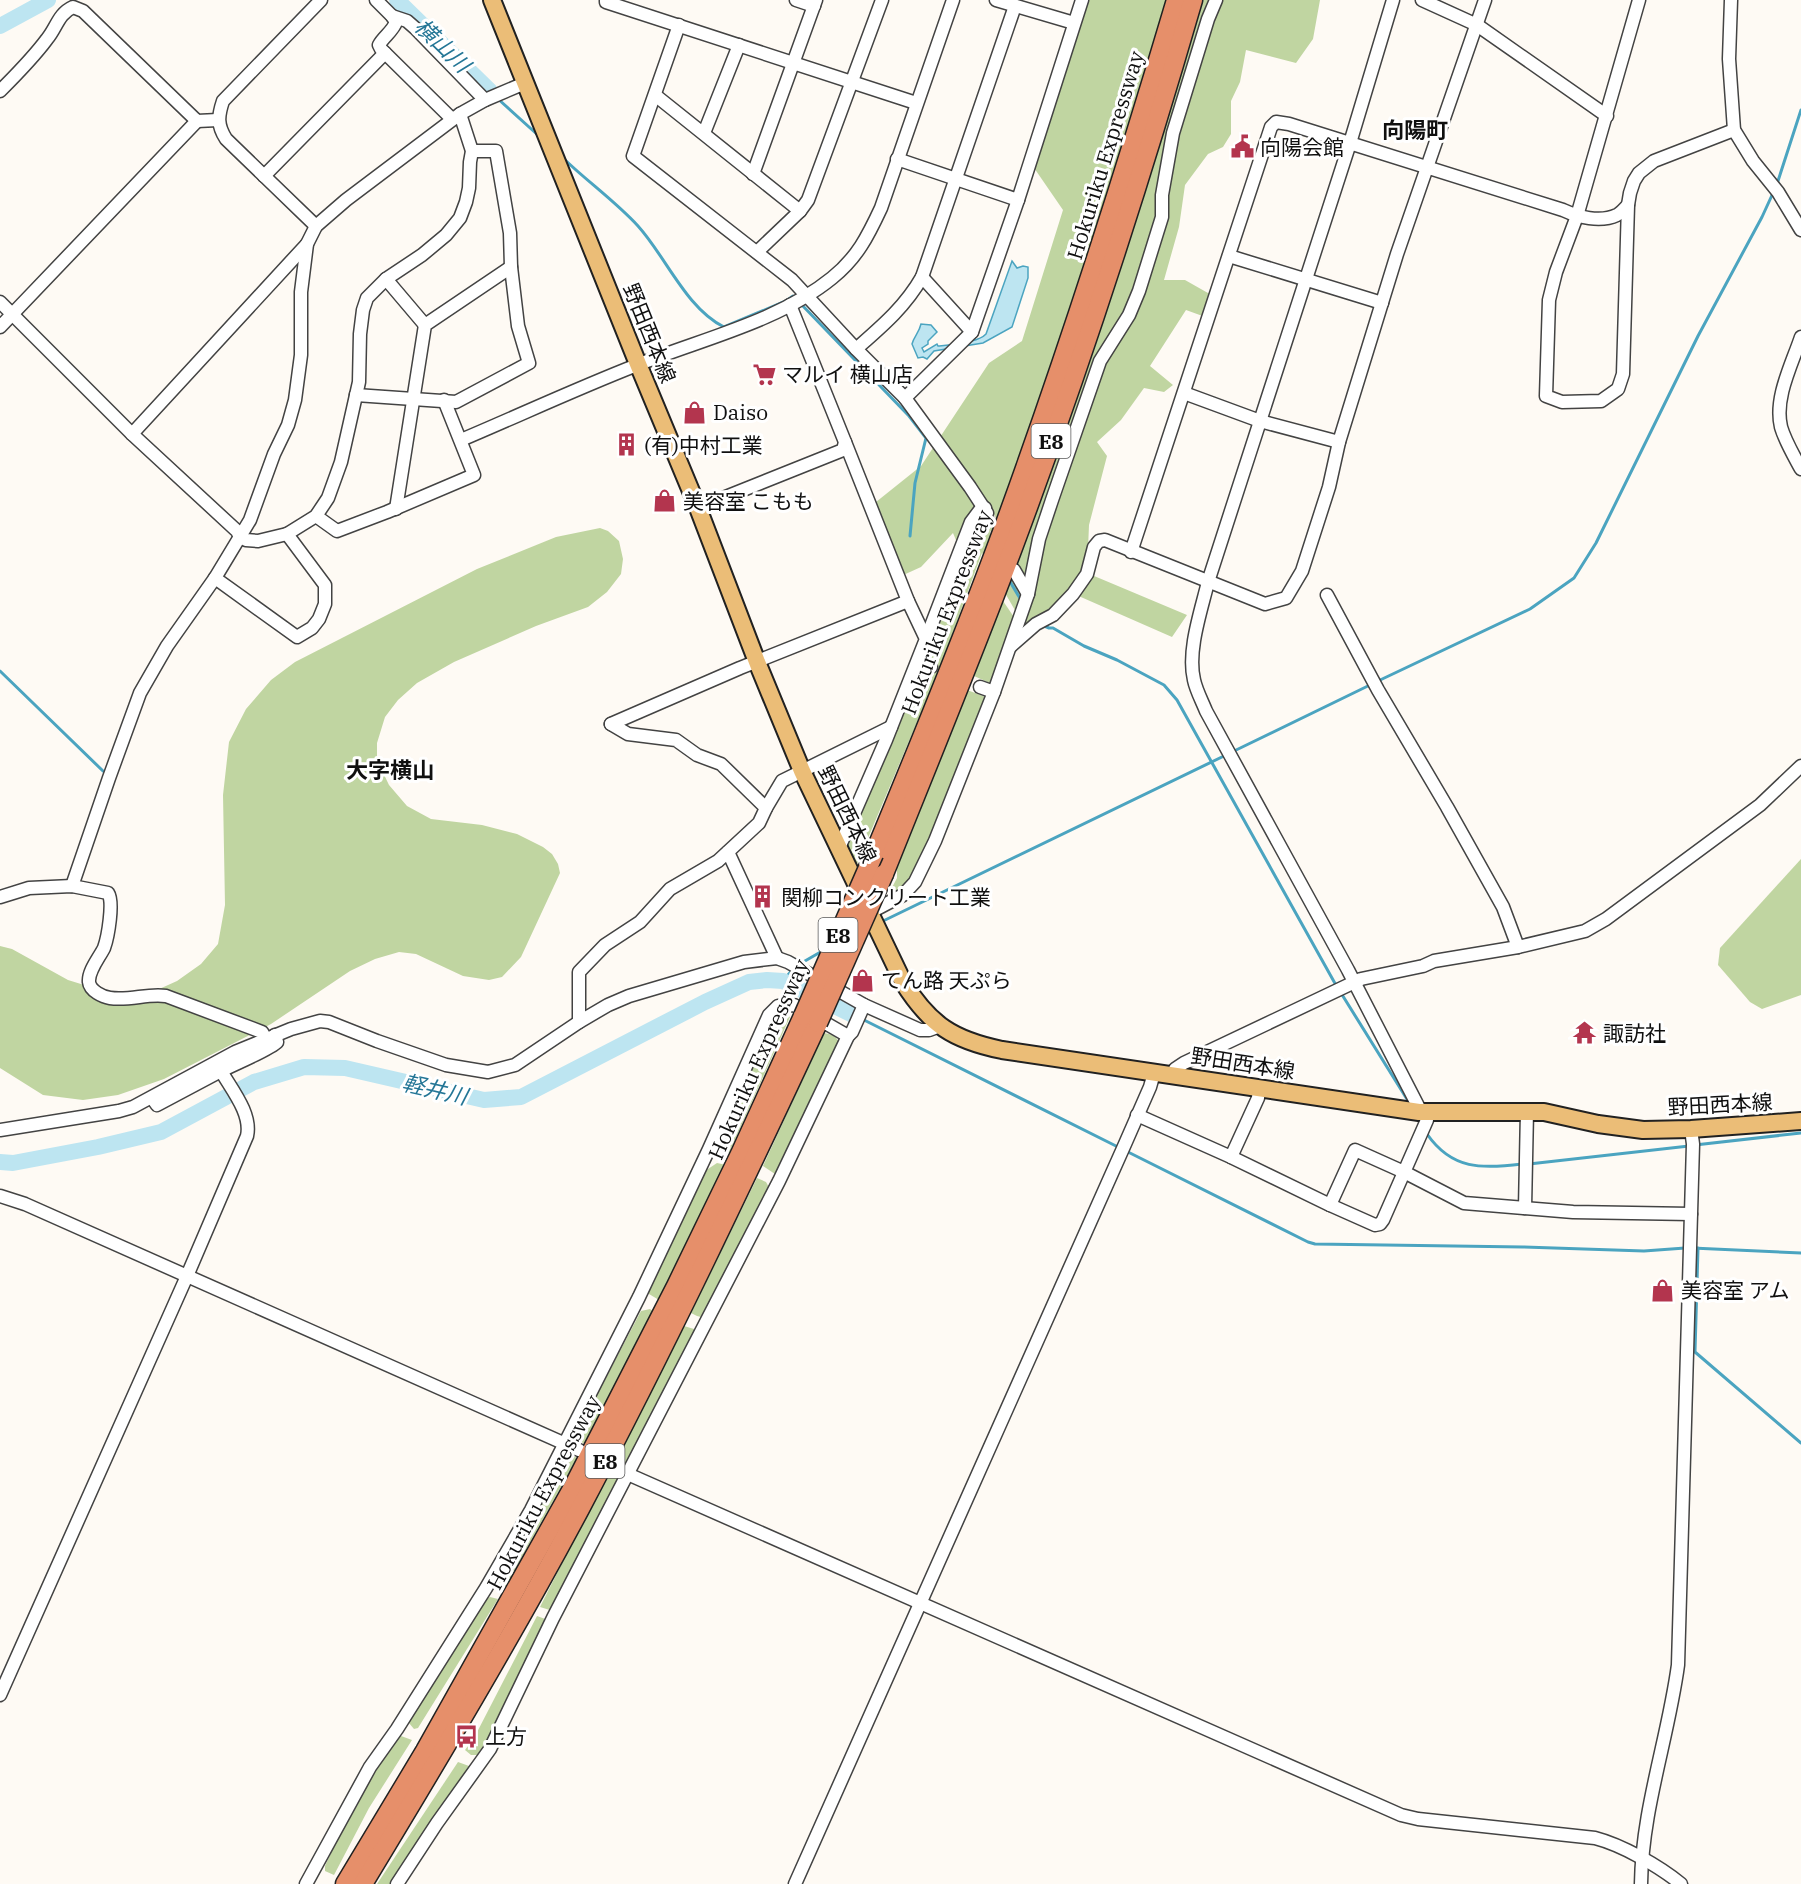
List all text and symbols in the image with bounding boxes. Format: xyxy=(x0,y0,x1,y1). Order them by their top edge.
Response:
water label: 横山川 xyxy=(409,12,478,80)
street label: Hokuriku Expressway xyxy=(1060,46,1150,263)
district label: 向陽町 xyxy=(1382,115,1448,144)
place label: 向陽会館 xyxy=(1260,133,1344,161)
public building icon: 向陽会館 xyxy=(1229,134,1255,160)
street label: 野田西本線 xyxy=(617,279,683,387)
place label: マルイ 横山店 xyxy=(782,360,913,388)
supermarket icon: マルイ 横山店 xyxy=(751,361,777,387)
place label: Daiso xyxy=(713,398,768,426)
shop icon: Daiso xyxy=(682,399,708,425)
road number: E8 xyxy=(1032,424,1070,458)
place label: (有)中村工業 xyxy=(644,431,763,459)
building icon: (有)中村工業 xyxy=(613,432,639,458)
place label: 美容室 こもも xyxy=(683,487,814,515)
shop icon: 美容室 こもも xyxy=(652,488,678,514)
street label: Hokuriku Expressway xyxy=(894,505,998,718)
district label: 大字横山 xyxy=(346,755,434,784)
street label: 野田西本線 xyxy=(812,761,884,867)
place label: 関柳コンクリート工業 xyxy=(781,883,991,911)
building icon: 関柳コンクリート工業 xyxy=(750,884,776,910)
road number: E8 xyxy=(818,918,858,952)
street label: Hokuriku Expressway xyxy=(701,954,815,1164)
place label: てん路 天ぷら xyxy=(881,966,1012,994)
shop icon: てん路 天ぷら xyxy=(850,967,876,993)
place label: 諏訪社 xyxy=(1603,1019,1666,1047)
temple icon: 諏訪社 xyxy=(1572,1020,1598,1046)
street label: 野田西本線 xyxy=(1189,1041,1297,1085)
water label: 軽井川 xyxy=(400,1067,472,1111)
street label: 野田西本線 xyxy=(1667,1087,1773,1121)
place label: 美容室 アム xyxy=(1681,1276,1789,1304)
shop icon: 美容室 アム xyxy=(1650,1277,1676,1303)
street label: Hokuriku Expressway xyxy=(480,1389,607,1594)
road number: E8 xyxy=(586,1444,624,1478)
place label: 上方 xyxy=(485,1722,527,1750)
bus stop icon: 上方 xyxy=(454,1723,480,1749)

